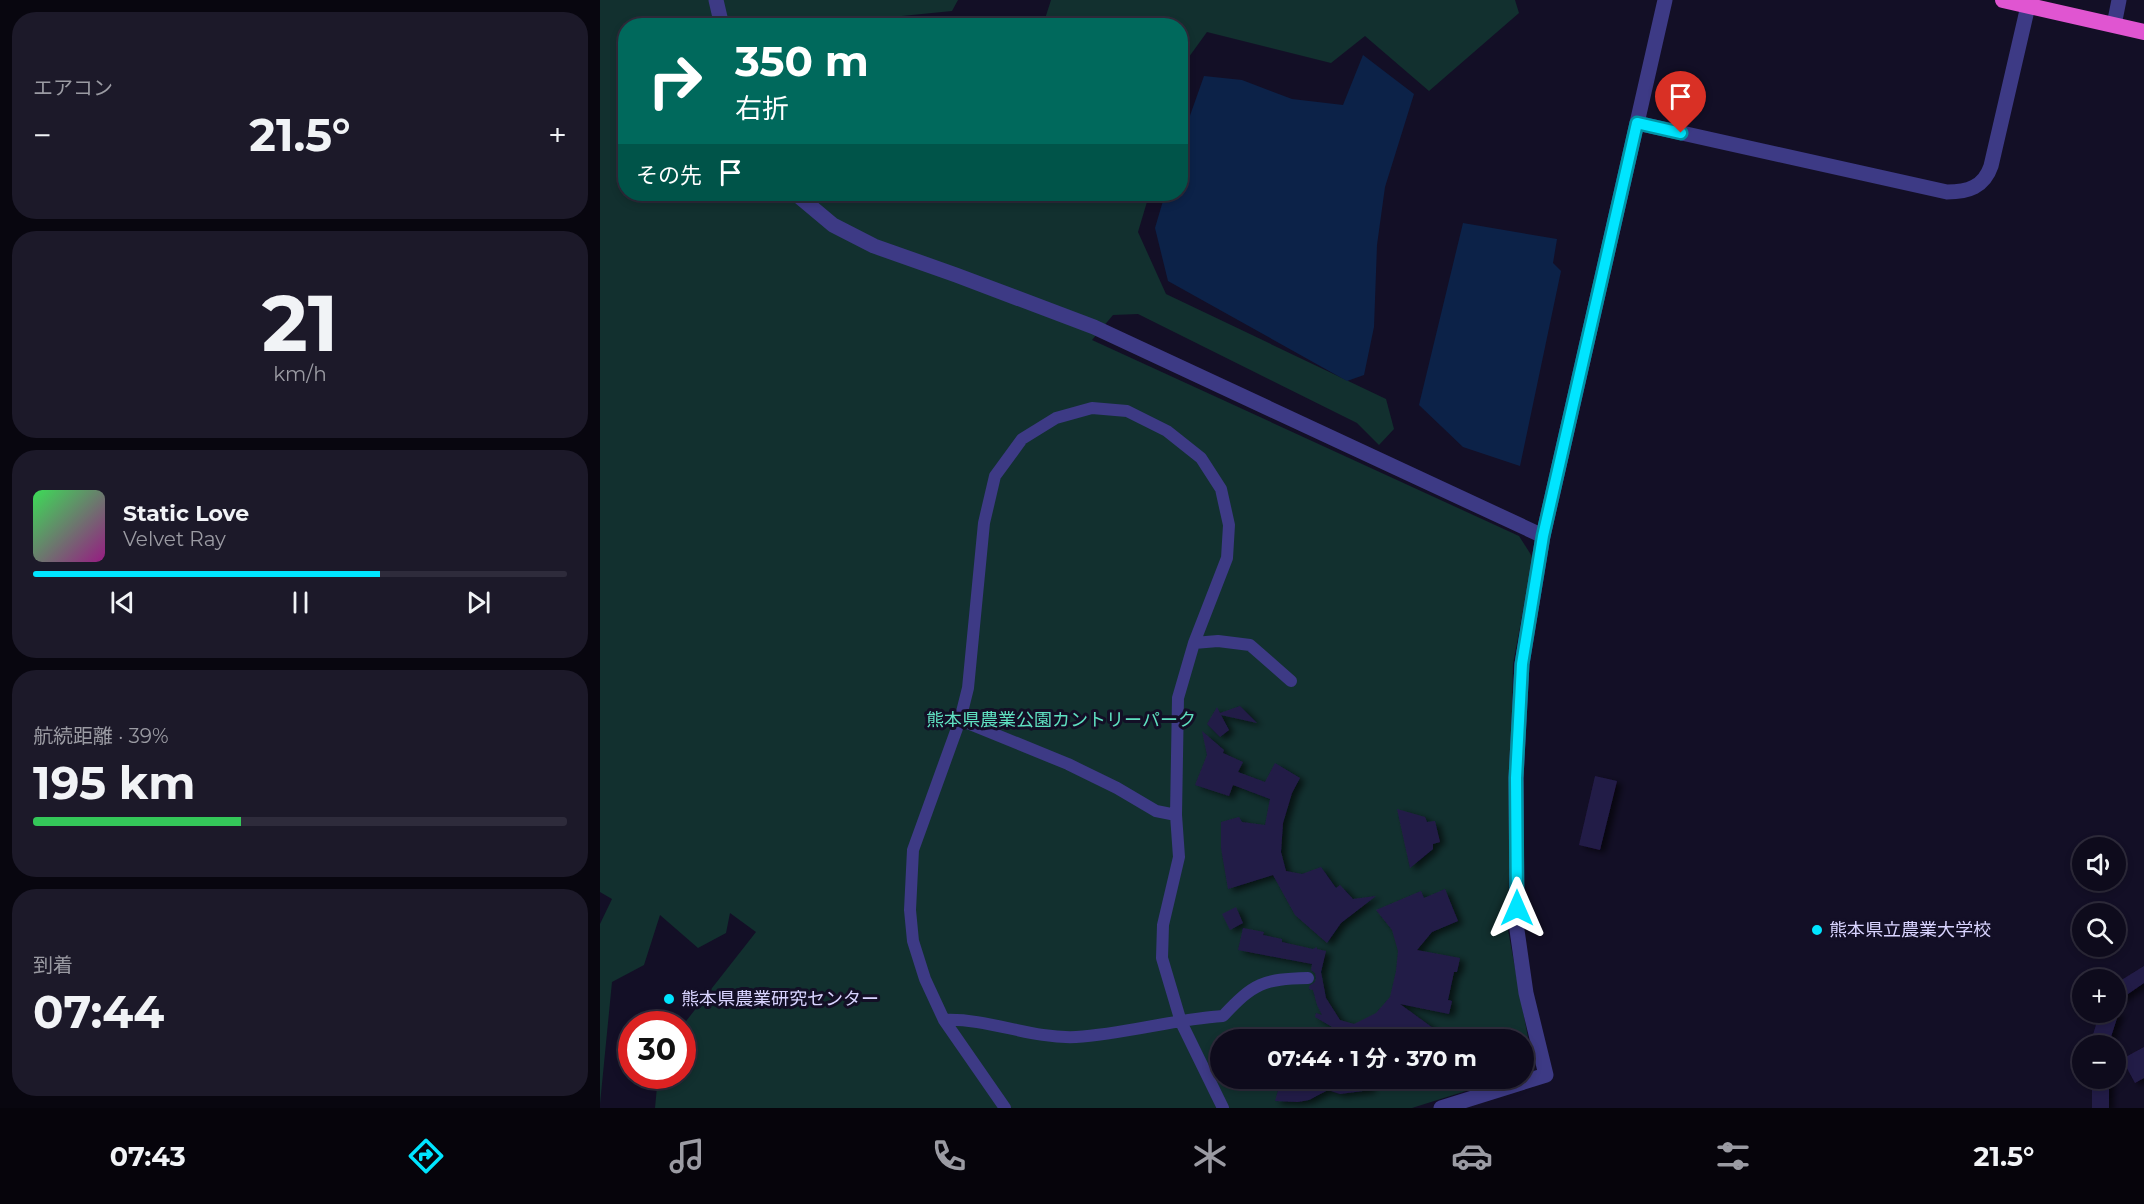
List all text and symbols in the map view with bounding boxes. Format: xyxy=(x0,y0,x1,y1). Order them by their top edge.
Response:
text: 350 m xyxy=(735,35,869,87)
icon: right xyxy=(636,42,714,120)
pin xyxy=(1655,71,1706,133)
text: エアコン xyxy=(33,76,113,100)
icon: arrive xyxy=(1664,80,1697,113)
text: 右折 xyxy=(735,92,789,125)
text: 21.5° xyxy=(249,107,351,162)
text: − xyxy=(33,115,52,155)
text: + xyxy=(548,115,567,155)
icon: arrive xyxy=(714,156,747,189)
text: その先 xyxy=(636,162,702,189)
text: 21 xyxy=(262,275,338,371)
text: km/h xyxy=(273,362,327,386)
text: Static Love xyxy=(123,500,249,527)
text: Velvet Ray xyxy=(123,527,226,551)
icon: previous xyxy=(106,586,139,619)
icon: pause xyxy=(284,586,317,619)
icon: next xyxy=(462,586,495,619)
park label: 熊本県農業公園カントリーパーク xyxy=(926,709,1196,731)
text: 航続距離 · 39% xyxy=(33,724,169,748)
text: 195 km xyxy=(33,755,195,810)
map controls xyxy=(2072,837,2126,1089)
button: sound xyxy=(2072,837,2126,891)
position arrow xyxy=(1485,876,1549,940)
button: search xyxy=(2072,903,2126,957)
place label: 熊本県立農業大学校 xyxy=(1829,919,1991,941)
marker: 熊本県立農業大学校 xyxy=(1810,923,1824,937)
text: 到着 xyxy=(33,953,73,977)
button: + xyxy=(2072,969,2126,1023)
text: 07:44 xyxy=(33,984,164,1039)
place label: 熊本県農業研究センター xyxy=(681,988,879,1010)
marker: 熊本県農業研究センター xyxy=(662,992,676,1006)
speed limit sign: 30 xyxy=(618,1011,696,1089)
button: − xyxy=(2072,1035,2126,1089)
text: 07:44 · 1 分 · 370 m xyxy=(1267,1045,1477,1072)
icon: directions xyxy=(405,1135,447,1177)
icon: music xyxy=(666,1135,708,1177)
icon: phone xyxy=(928,1135,970,1177)
icon: climate xyxy=(1189,1135,1231,1177)
icon: car xyxy=(1451,1135,1493,1177)
icon: filters xyxy=(1712,1135,1754,1177)
text: 07:43 xyxy=(110,1140,186,1173)
text: 21.5° xyxy=(1973,1140,2034,1173)

